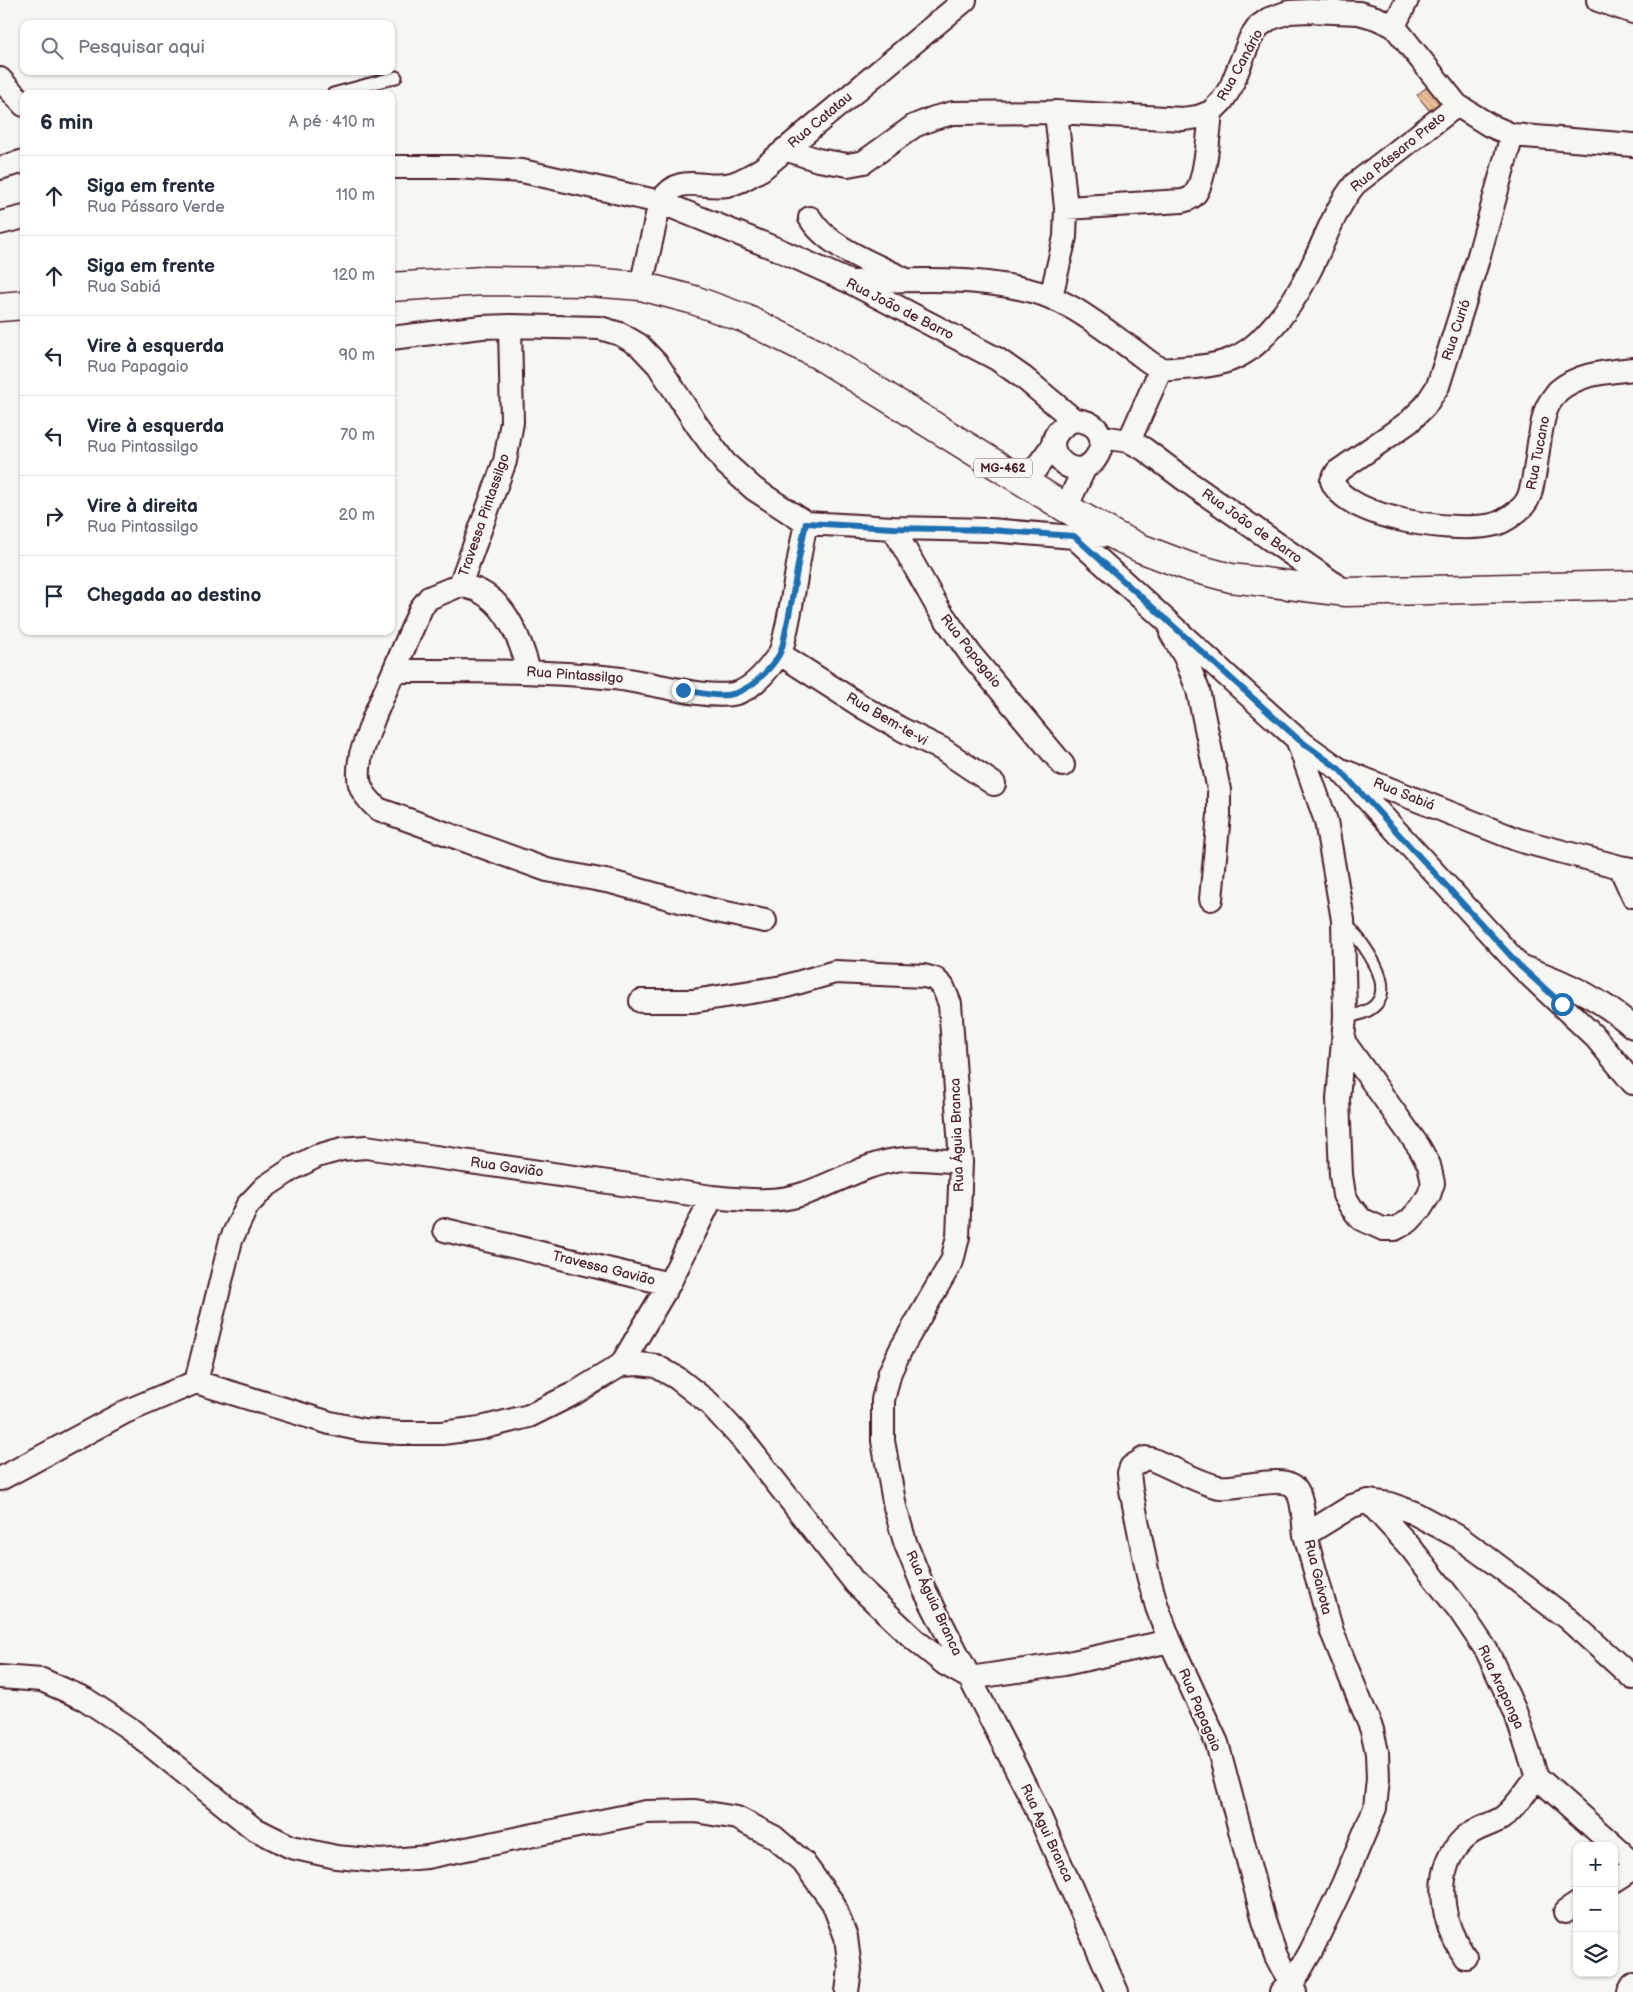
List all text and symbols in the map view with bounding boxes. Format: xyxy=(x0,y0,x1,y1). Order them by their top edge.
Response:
search box xyxy=(20,20,395,75)
street label: Rua Canário xyxy=(1213,26,1267,104)
icon: search xyxy=(38,34,66,62)
text: Pesquisar aqui xyxy=(78,36,205,59)
street label: Rua Catatau xyxy=(784,88,856,152)
street label: Rua Pássaro Preto xyxy=(1347,108,1449,196)
text: 6 min xyxy=(40,110,93,135)
text: A pé · 410 m xyxy=(289,113,375,132)
text: Siga em frente xyxy=(87,175,215,198)
icon: ahead xyxy=(40,182,68,210)
text: 110 m xyxy=(336,186,375,205)
text: Rua Pássaro Verde xyxy=(87,198,225,217)
text: Siga em frente xyxy=(87,255,215,278)
icon: ahead xyxy=(40,262,68,290)
text: 120 m xyxy=(332,266,375,285)
street label: Rua João de Barro xyxy=(843,274,957,344)
text: Rua Sabiá xyxy=(87,278,161,297)
street label: Rua Curió xyxy=(1438,297,1474,363)
text: Vire à esquerda xyxy=(87,335,224,358)
icon: left xyxy=(40,342,68,370)
text: 90 m xyxy=(339,346,375,365)
text: Rua Papagaio xyxy=(87,358,189,377)
street label: Rua Tucano xyxy=(1522,414,1554,492)
text: Vire à esquerda xyxy=(87,415,224,438)
icon: left xyxy=(40,422,68,450)
text: 70 m xyxy=(340,426,375,445)
text: Rua Pintassilgo xyxy=(87,438,198,457)
street label: Travessa Pintassilgo xyxy=(455,451,513,579)
road number: MG-462 xyxy=(974,458,1032,478)
street label: Rua João de Barro xyxy=(1198,485,1306,567)
text: Vire à direita xyxy=(87,495,198,518)
icon: right xyxy=(40,502,68,530)
text: 20 m xyxy=(339,506,375,525)
text: Rua Pintassilgo xyxy=(87,518,198,537)
icon: arrive xyxy=(40,582,68,610)
text: Chegada ao destino xyxy=(87,584,261,607)
street label: Rua Papagaio xyxy=(937,611,1005,691)
street label: Rua Pintassilgo xyxy=(526,663,624,687)
route end xyxy=(672,679,695,702)
street label: Rua Bem-te-vi xyxy=(843,689,931,749)
street label: Rua Sabiá xyxy=(1371,774,1437,814)
route start xyxy=(1551,993,1574,1016)
street label: Rua Águia Branca xyxy=(946,1078,967,1192)
street label: Rua Gavião xyxy=(469,1153,545,1181)
street label: Travessa Gavião xyxy=(551,1247,657,1289)
street label: Rua Gaivota xyxy=(1300,1538,1336,1616)
street label: Rua Águia Branca xyxy=(902,1547,967,1658)
street label: Rua Araponga xyxy=(1474,1642,1528,1732)
street label: Rua Papagaio xyxy=(1175,1666,1225,1754)
street label: Rua Agui Branca xyxy=(1017,1781,1077,1885)
map controls xyxy=(1573,1842,1618,1977)
button: + xyxy=(1573,1842,1618,1887)
button: − xyxy=(1573,1887,1618,1932)
button: layers xyxy=(1573,1932,1618,1977)

